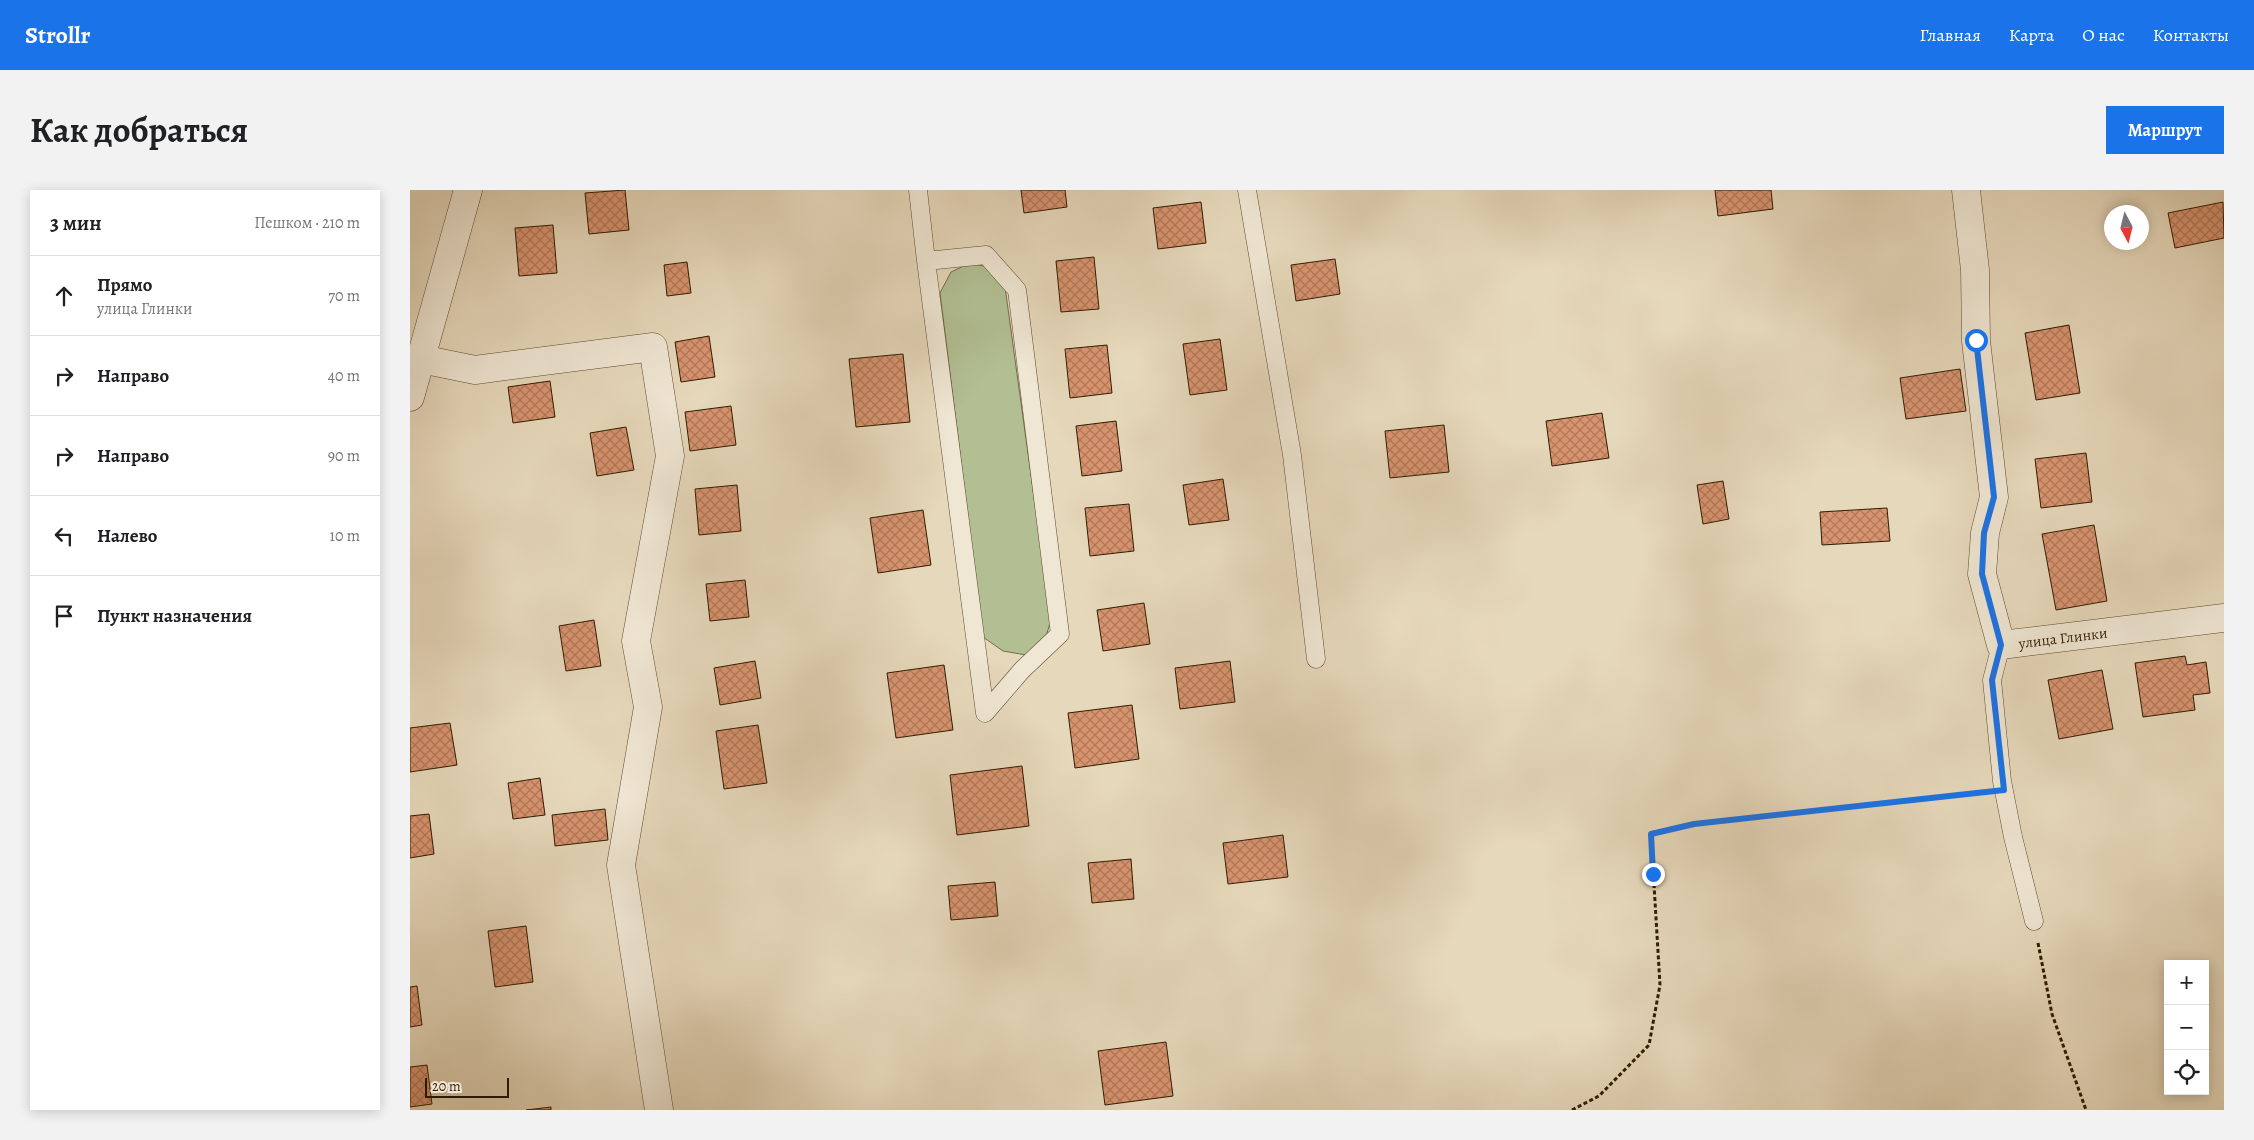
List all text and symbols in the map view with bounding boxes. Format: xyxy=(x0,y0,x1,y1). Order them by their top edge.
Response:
text: Strollr xyxy=(25,19,90,51)
text: Главная xyxy=(1920,23,1981,47)
text: Карта xyxy=(2009,23,2054,47)
text: О нас xyxy=(2082,23,2125,47)
text: Контакты xyxy=(2153,23,2229,47)
text: Как добраться xyxy=(30,106,248,154)
button: Маршрут xyxy=(2106,106,2224,154)
north arrow xyxy=(2104,205,2149,250)
text: 3 мин xyxy=(50,209,102,237)
text: Пешком · 210 m xyxy=(254,212,360,234)
text: Прямо xyxy=(97,272,152,298)
icon: ahead xyxy=(50,282,78,310)
text: 70 m xyxy=(328,285,360,307)
text: улица Глинки xyxy=(97,298,192,320)
route start xyxy=(1965,329,1988,352)
icon: right xyxy=(50,362,78,390)
text: Направо xyxy=(97,363,169,389)
text: 40 m xyxy=(328,365,360,387)
icon: right xyxy=(50,442,78,470)
text: Направо xyxy=(97,443,169,469)
text: 90 m xyxy=(328,445,360,467)
icon: left xyxy=(50,522,78,550)
text: Налево xyxy=(97,523,157,549)
text: 10 m xyxy=(330,525,360,547)
icon: arrive xyxy=(50,602,78,630)
text: Пункт назначения xyxy=(97,603,252,629)
street label: улица Глинки xyxy=(2016,623,2109,653)
route end xyxy=(1642,863,1665,886)
map controls xyxy=(2164,960,2209,1095)
button: + xyxy=(2164,960,2209,1005)
button: − xyxy=(2164,1005,2209,1050)
button: locate xyxy=(2164,1050,2209,1095)
scale bar xyxy=(425,1075,509,1098)
text: 20 m xyxy=(432,1077,461,1096)

